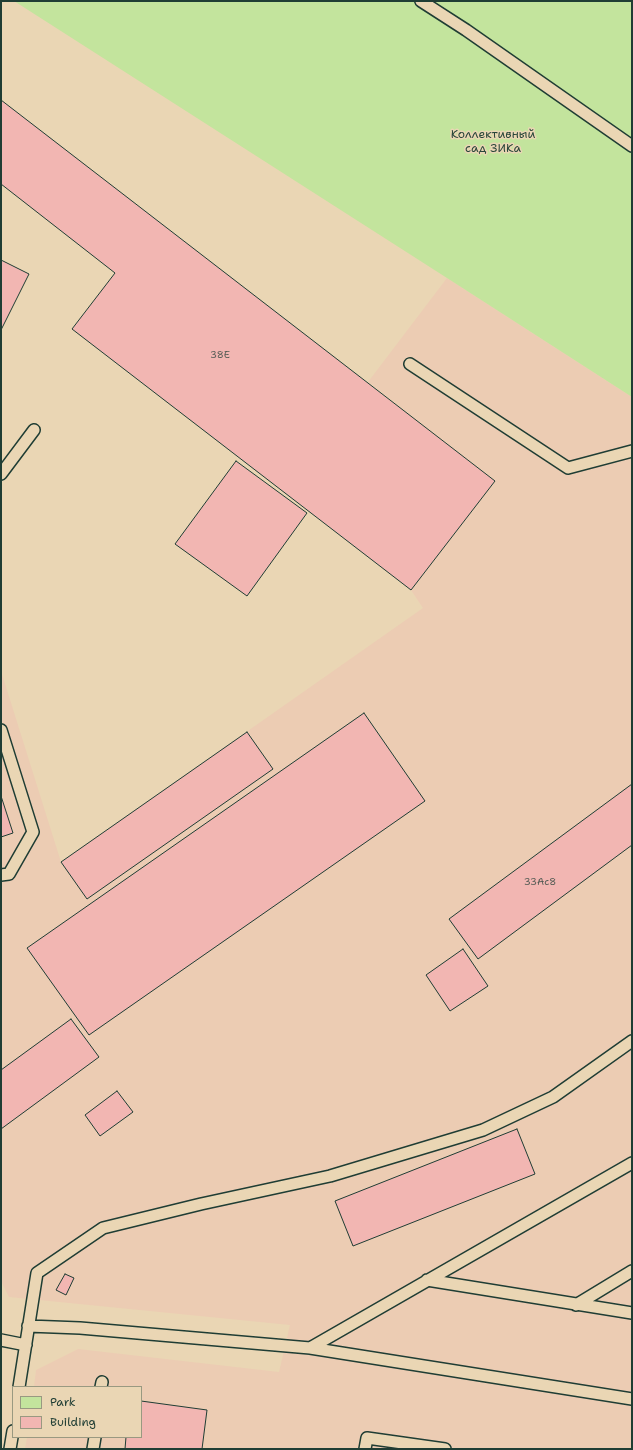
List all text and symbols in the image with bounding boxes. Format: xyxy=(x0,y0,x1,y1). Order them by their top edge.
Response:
park label: Коллективный сад ЗИКа xyxy=(451,128,535,156)
house number: 38Е xyxy=(210,349,230,361)
house number: 33Ас8 xyxy=(524,876,556,888)
legend xyxy=(12,1386,142,1438)
text: Park xyxy=(50,1394,76,1410)
text: Building xyxy=(50,1414,96,1430)

